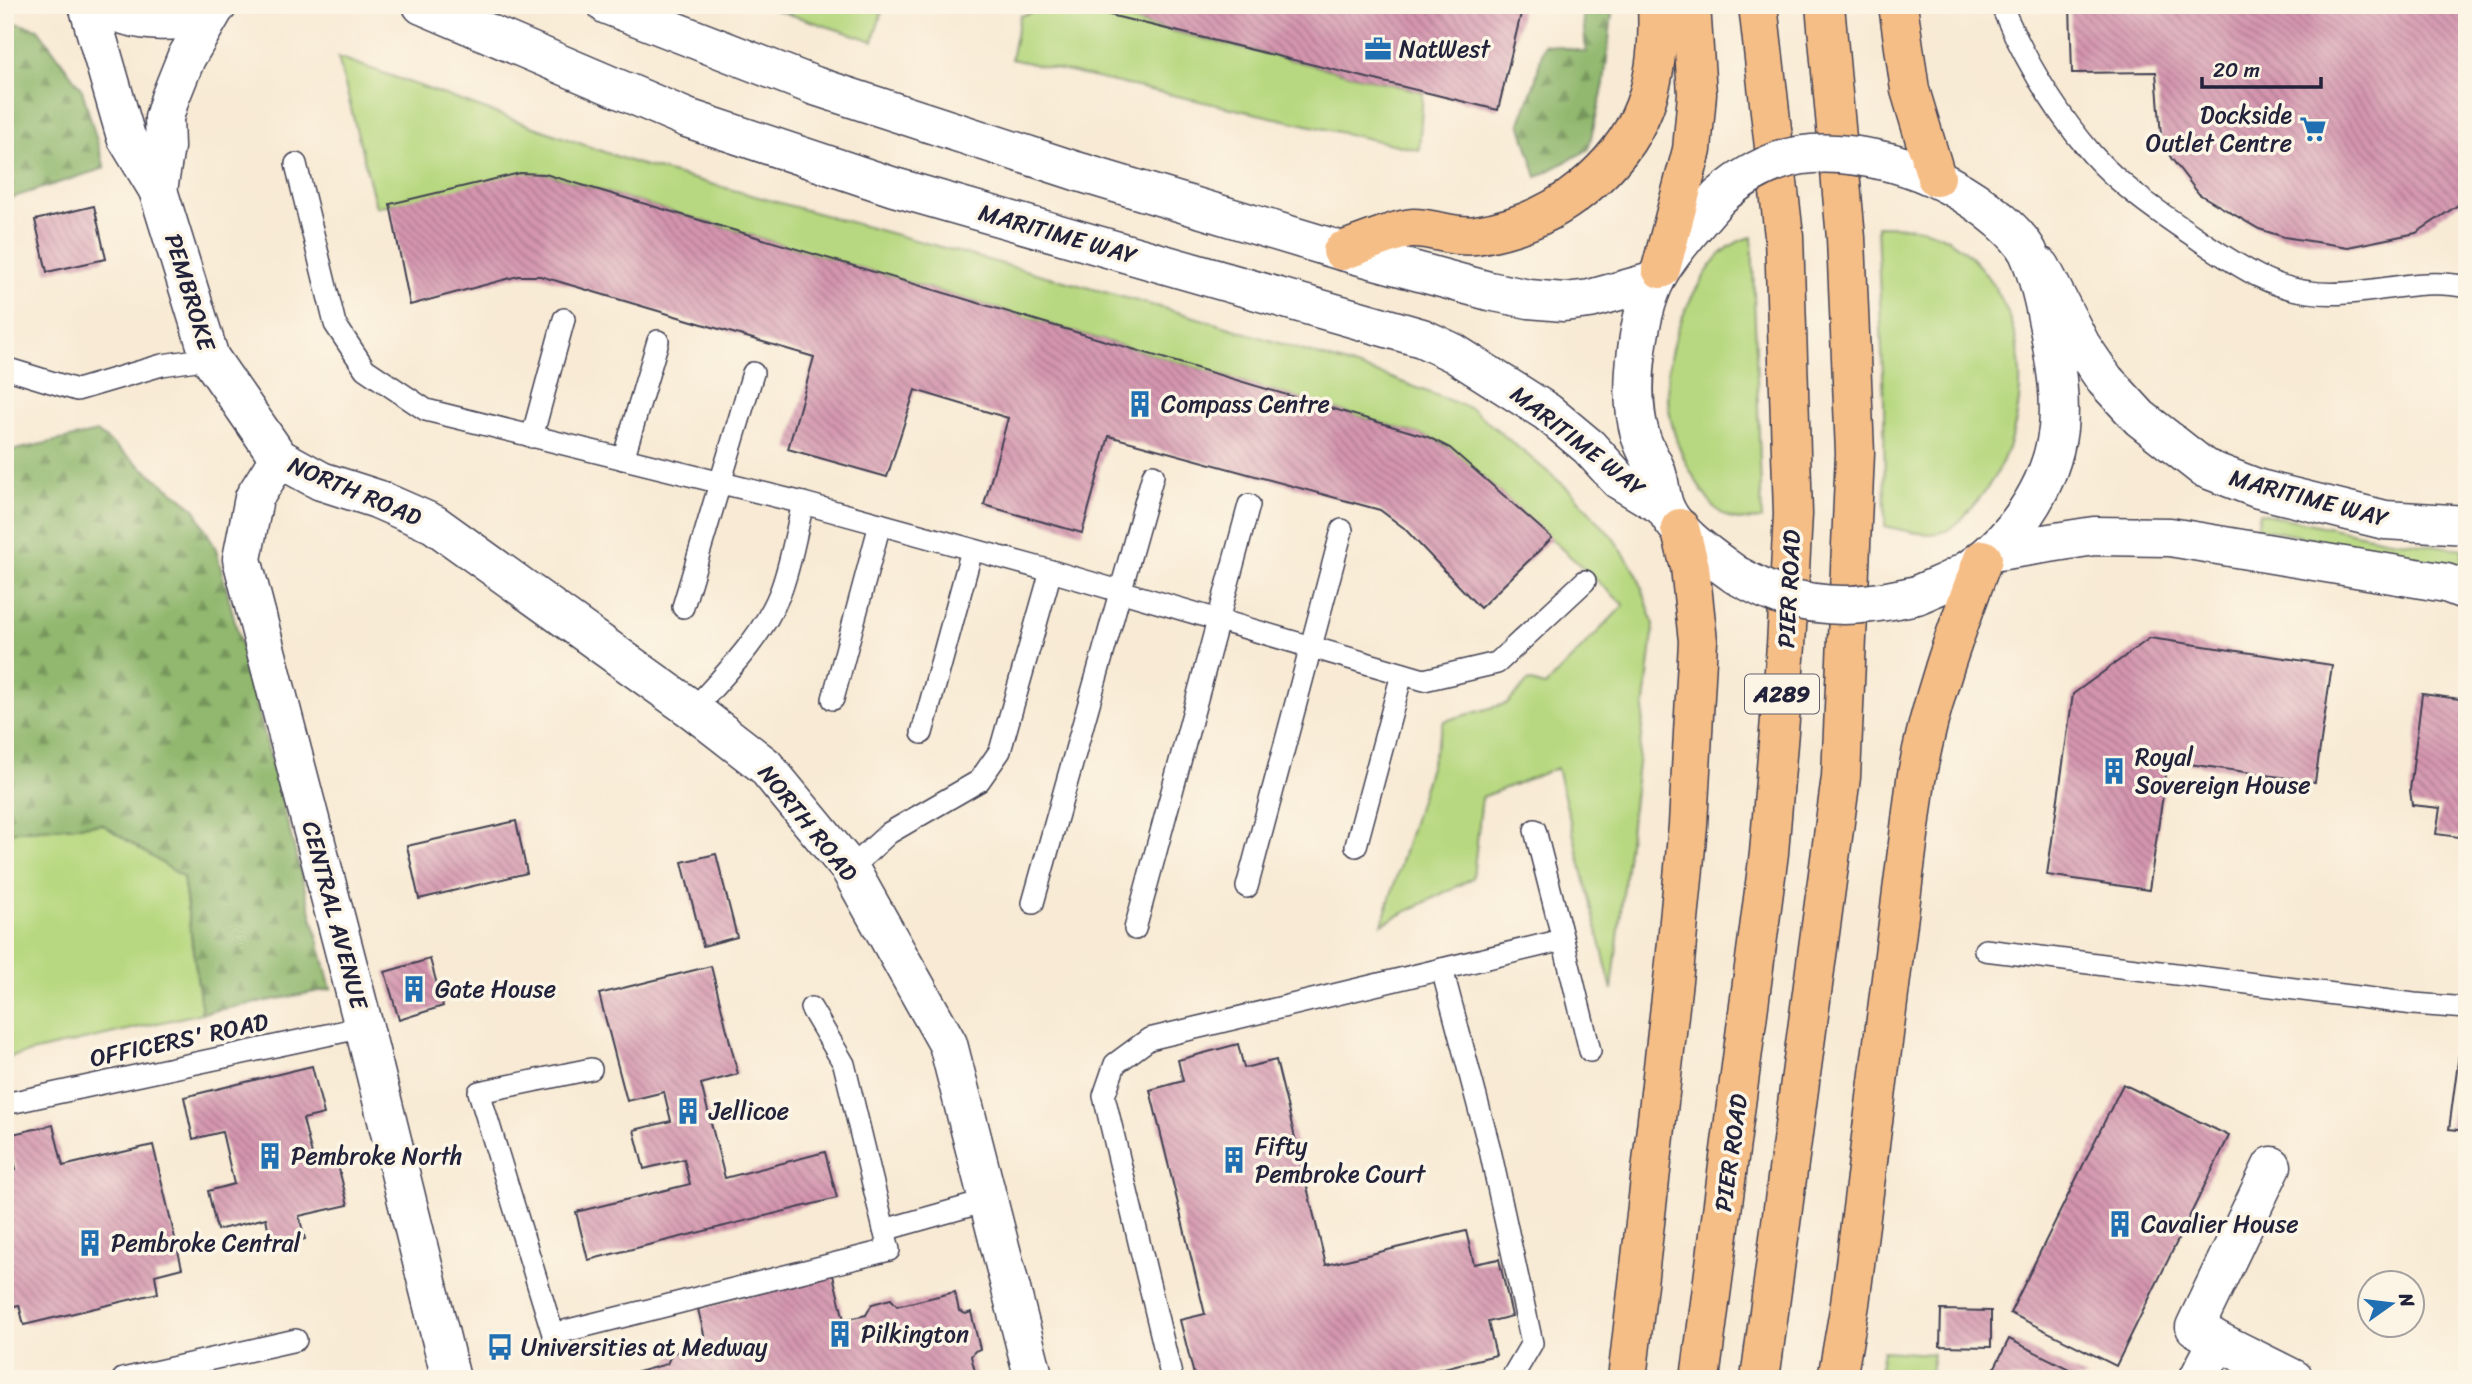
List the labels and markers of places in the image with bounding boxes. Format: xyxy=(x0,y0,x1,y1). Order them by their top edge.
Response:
place label: NatWest xyxy=(1399,28,1491,70)
office icon: NatWest xyxy=(1363,34,1393,64)
place label: Dockside Outlet Centre xyxy=(2146,94,2292,164)
supermarket icon: Dockside Outlet Centre xyxy=(2298,114,2328,144)
place label: Compass Centre xyxy=(1161,383,1330,425)
building icon: Compass Centre xyxy=(1125,389,1155,419)
place label: Royal Sovereign House xyxy=(2135,736,2311,806)
building icon: Royal Sovereign House xyxy=(2099,756,2129,786)
place label: Gate House xyxy=(435,968,556,1010)
building icon: Gate House xyxy=(399,974,429,1004)
place label: Jellicoe xyxy=(708,1090,789,1132)
building icon: Jellicoe xyxy=(673,1096,703,1126)
place label: Fifty Pembroke Court xyxy=(1255,1125,1427,1195)
place label: Pembroke North xyxy=(291,1135,463,1177)
building icon: Pembroke North xyxy=(255,1141,285,1171)
building icon: Fifty Pembroke Court xyxy=(1219,1145,1249,1175)
place label: Cavalier House xyxy=(2141,1203,2299,1245)
building icon: Cavalier House xyxy=(2105,1209,2135,1239)
place label: Pembroke Central xyxy=(111,1222,302,1264)
building icon: Pembroke Central xyxy=(75,1228,105,1258)
place label: Pilkington xyxy=(861,1313,969,1355)
building icon: Pilkington xyxy=(825,1319,855,1349)
place label: Universities at Medway xyxy=(521,1326,768,1368)
bus stop icon: Universities at Medway xyxy=(485,1332,515,1362)

